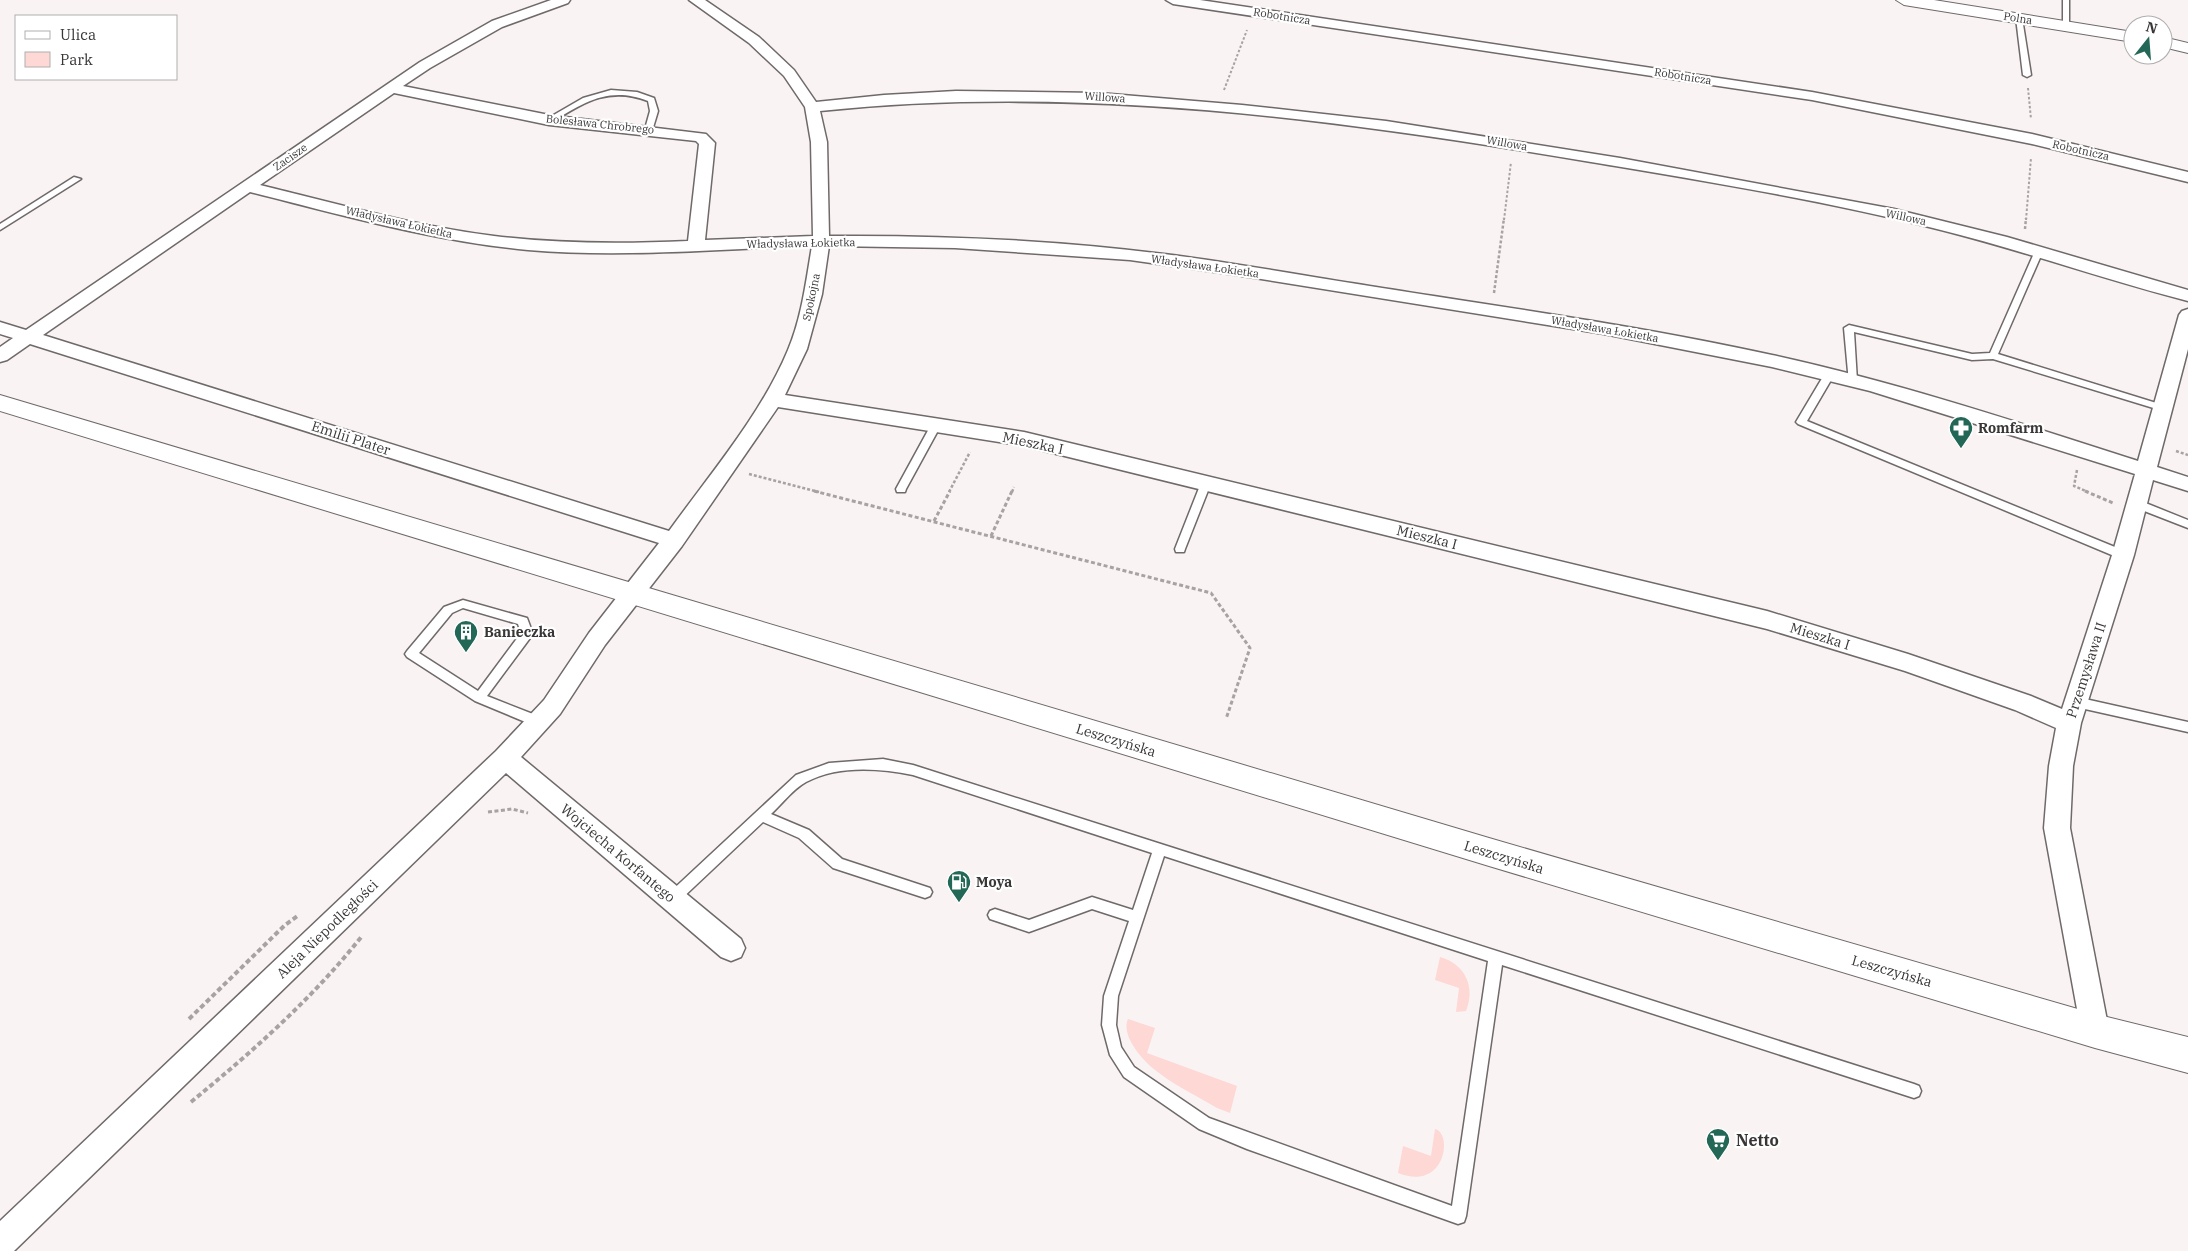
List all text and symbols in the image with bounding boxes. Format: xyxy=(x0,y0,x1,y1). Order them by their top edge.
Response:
street label: Robotnicza xyxy=(1252,5,1312,27)
street label: Polna xyxy=(2002,9,2034,27)
legend xyxy=(15,15,178,80)
north arrow xyxy=(2123,15,2173,65)
text: N xyxy=(2144,17,2160,38)
text: Ulica xyxy=(60,25,96,44)
text: Park xyxy=(60,50,93,69)
street label: Robotnicza xyxy=(1653,65,1713,87)
street label: Willowa xyxy=(1084,89,1126,105)
street label: Bolesława Chrobrego xyxy=(545,111,655,137)
street label: Willowa xyxy=(1486,133,1528,153)
street label: Robotnicza xyxy=(2051,137,2111,163)
street label: Zacisze xyxy=(270,140,310,174)
street label: Władysława Łokietka xyxy=(344,203,454,241)
street label: Willowa xyxy=(1884,206,1928,228)
street label: Władysława Łokietka xyxy=(746,235,856,251)
street label: Władysława Łokietka xyxy=(1150,251,1260,281)
street label: Spokojna xyxy=(799,272,823,322)
street label: Władysława Łokietka xyxy=(1550,313,1660,345)
pharmacy icon: Romfarm xyxy=(1948,415,1974,449)
street label: Emilii Plater xyxy=(309,417,394,459)
place label: Romfarm xyxy=(1978,419,2044,437)
street label: Mieszka I xyxy=(1001,428,1065,458)
street label: Mieszka I xyxy=(1395,521,1459,553)
street label: Mieszka I xyxy=(1788,618,1852,654)
building icon: Banieczka xyxy=(453,619,479,653)
street label: Przemysława II xyxy=(2062,620,2110,720)
place label: Banieczka xyxy=(484,623,555,641)
street label: Leszczyńska xyxy=(1074,719,1159,761)
street label: Wojciecha Korfantego xyxy=(557,800,679,906)
street label: Leszczyńska xyxy=(1462,836,1547,878)
fuel station icon: Moya xyxy=(946,869,972,903)
place label: Moya xyxy=(976,873,1012,891)
street label: Aleja Niepodległości xyxy=(272,876,382,982)
street label: Leszczyńska xyxy=(1850,951,1935,991)
supermarket icon: Netto xyxy=(1705,1127,1731,1161)
place label: Netto xyxy=(1736,1130,1779,1150)

